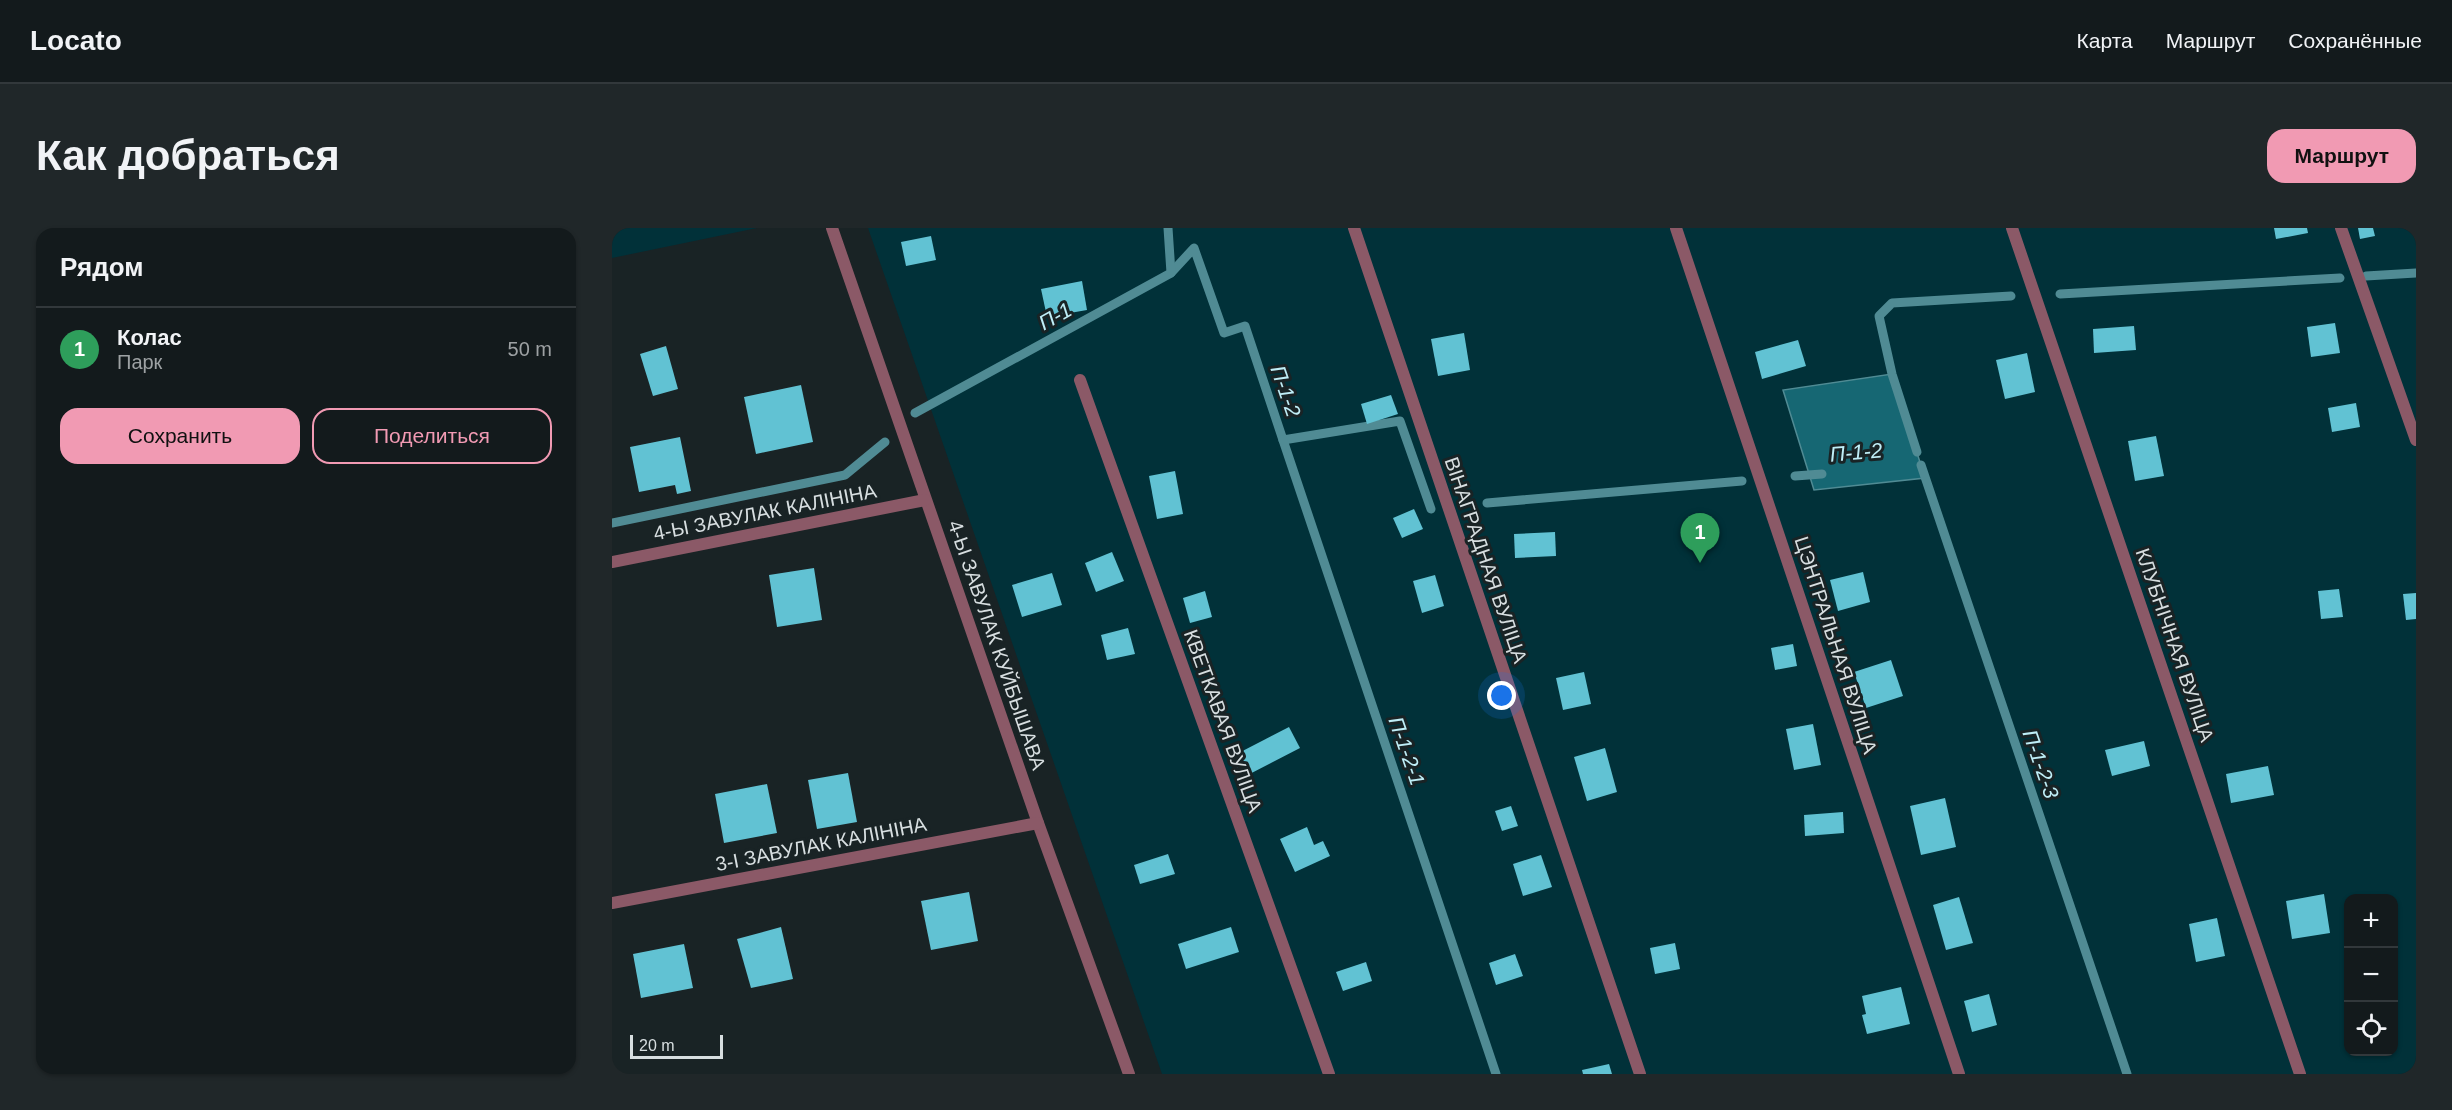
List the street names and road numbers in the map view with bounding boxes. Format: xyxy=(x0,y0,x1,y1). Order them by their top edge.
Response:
street label: ВІНАГРАДНАЯ ВУЛІЦА xyxy=(1440,454,1532,666)
street label: 4-Ы ЗАВУЛАК КАЛІНІНА xyxy=(652,479,879,544)
street label: 4-Ы ЗАВУЛАК КУЙБЫШАВА xyxy=(944,517,1051,773)
street label: ЦЭНТРАЛЬНАЯ ВУЛІЦА xyxy=(1790,534,1882,757)
street label: КЛУБНІЧНАЯ ВУЛІЦА xyxy=(2132,545,2219,745)
street label: КВЕТКАВАЯ ВУЛІЦА xyxy=(1180,627,1267,816)
street label: 3-І ЗАВУЛАК КАЛІНІНА xyxy=(714,813,929,875)

